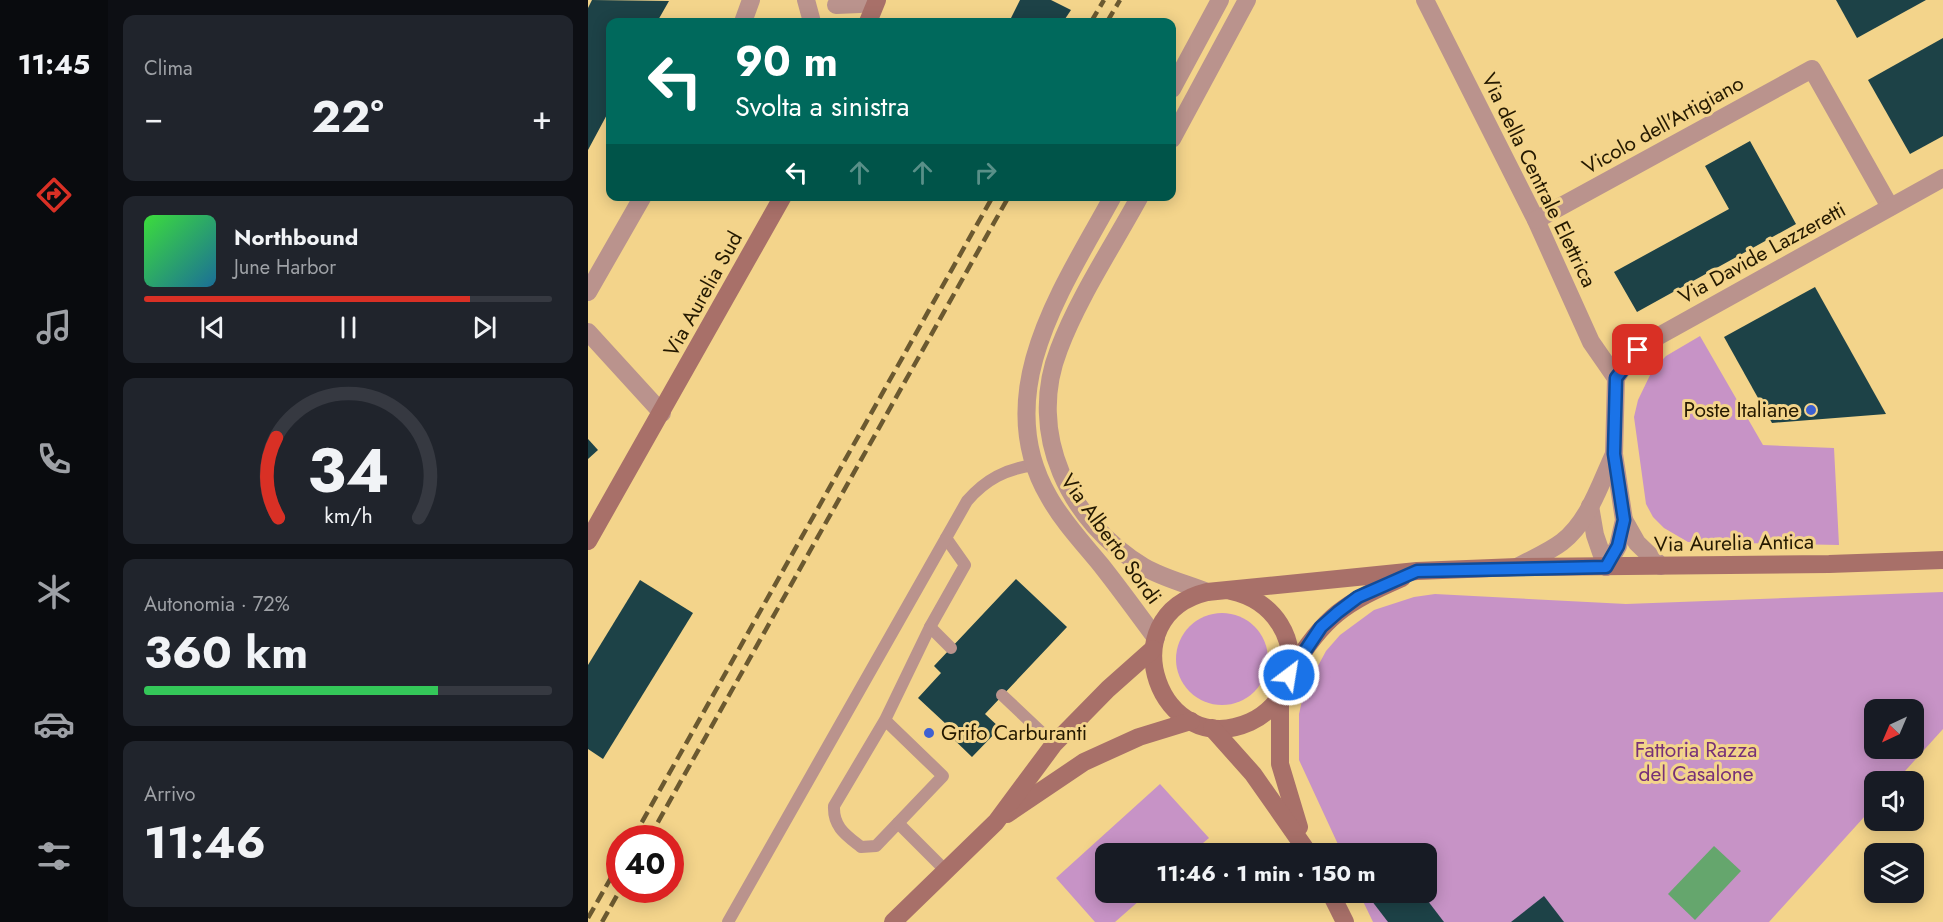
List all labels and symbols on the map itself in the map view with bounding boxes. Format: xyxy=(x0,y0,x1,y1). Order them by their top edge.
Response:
street label: Via della Centrale Elettrica xyxy=(1474,68,1604,292)
street label: Vicolo dell'Artigiano xyxy=(1577,68,1749,182)
street label: Via Davide Lazzeretti xyxy=(1673,195,1851,311)
street label: Via Aurelia Sud xyxy=(656,226,750,362)
pin xyxy=(1612,324,1663,375)
place label: Poste Italiane xyxy=(1684,395,1799,425)
marker: Poste Italiane xyxy=(1804,403,1818,417)
street label: Via Alberto Sordi xyxy=(1053,468,1169,610)
street label: Via Aurelia Antica xyxy=(1654,527,1814,559)
position arrow xyxy=(1257,643,1321,707)
north arrow xyxy=(1864,699,1924,759)
place label: Grifo Carburanti xyxy=(941,718,1087,748)
marker: Grifo Carburanti xyxy=(922,726,936,740)
park label: Fattoria Razza del Casalone xyxy=(1635,735,1757,789)
speed limit sign: 40 xyxy=(606,825,684,903)

